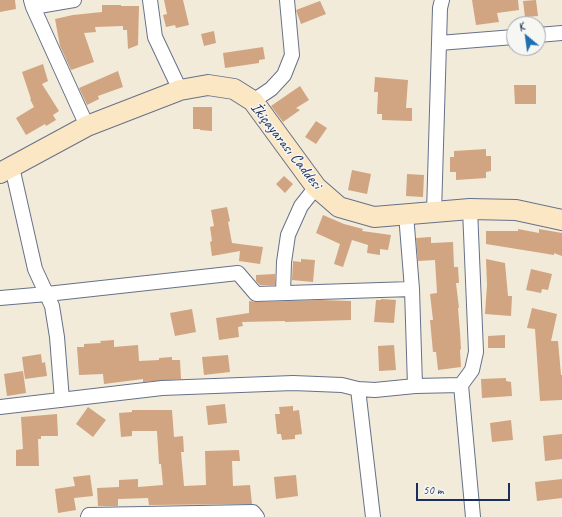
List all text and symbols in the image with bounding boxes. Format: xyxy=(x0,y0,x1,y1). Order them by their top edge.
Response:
north arrow xyxy=(506,16,546,56)
text: K xyxy=(515,19,527,34)
street label: İkiçayarası Caddesi xyxy=(246,99,326,193)
scale bar xyxy=(418,475,512,501)
text: 50 m xyxy=(423,482,443,498)

